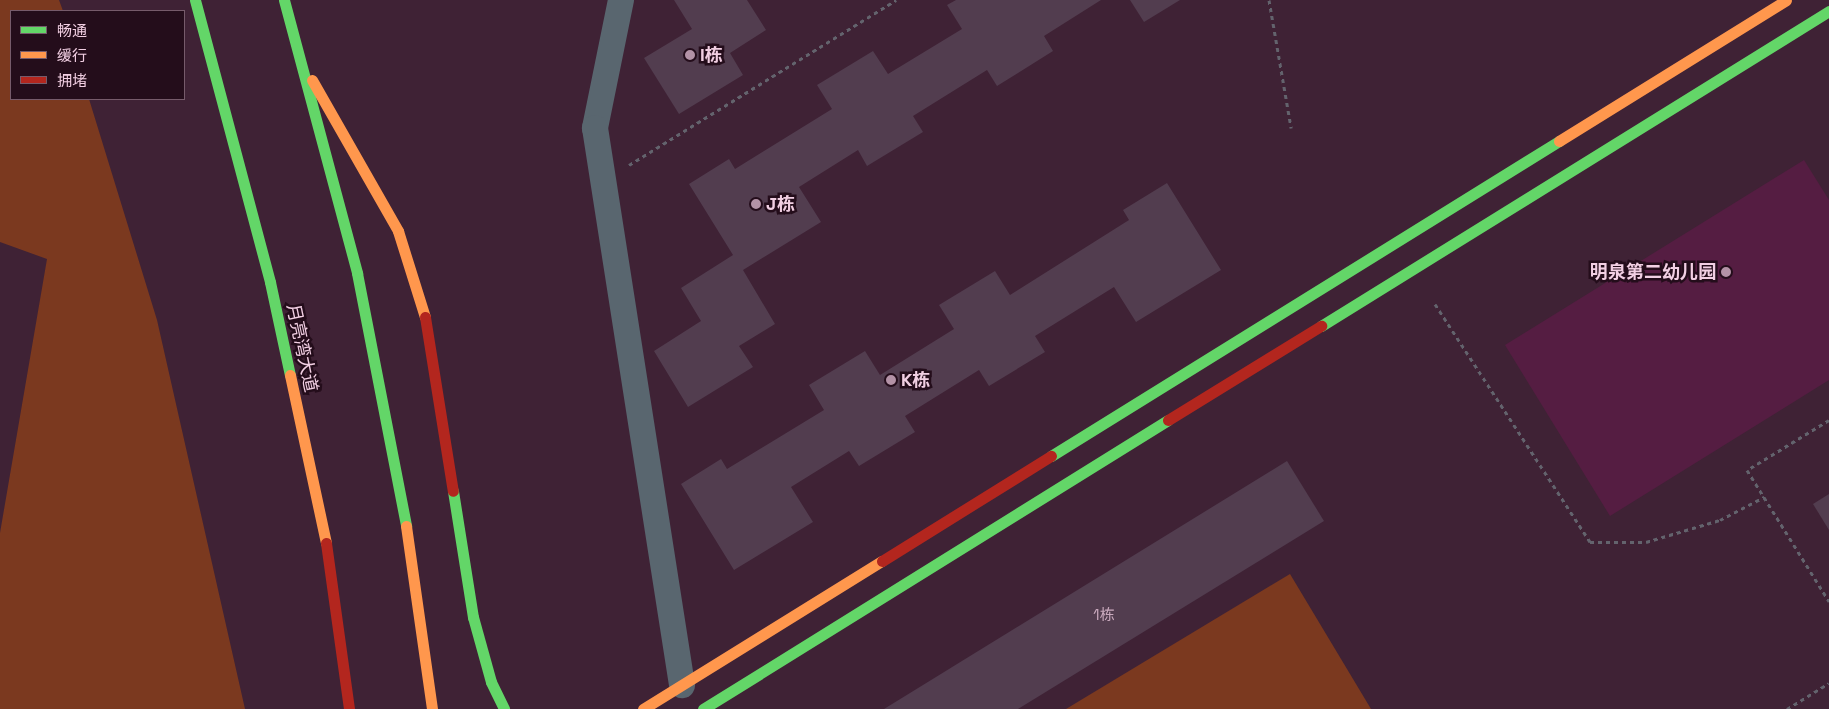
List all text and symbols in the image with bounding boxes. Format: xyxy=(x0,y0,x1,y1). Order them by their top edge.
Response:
legend xyxy=(10,10,185,100)
text: 畅通 xyxy=(57,21,87,40)
place label: I栋 xyxy=(700,44,723,66)
text: 缓行 xyxy=(57,46,87,65)
marker: I栋 xyxy=(684,49,696,61)
text: 拥堵 xyxy=(57,71,87,90)
place label: J栋 xyxy=(766,193,795,215)
marker: J栋 xyxy=(750,198,762,210)
place label: 明泉第二幼儿园 xyxy=(1590,261,1716,283)
marker: 明泉第二幼儿园 xyxy=(1720,266,1732,278)
street label: 月亮湾大道 xyxy=(282,302,322,394)
place label: K栋 xyxy=(901,369,930,391)
marker: K栋 xyxy=(885,374,897,386)
house number: 1栋 xyxy=(1093,606,1115,624)

